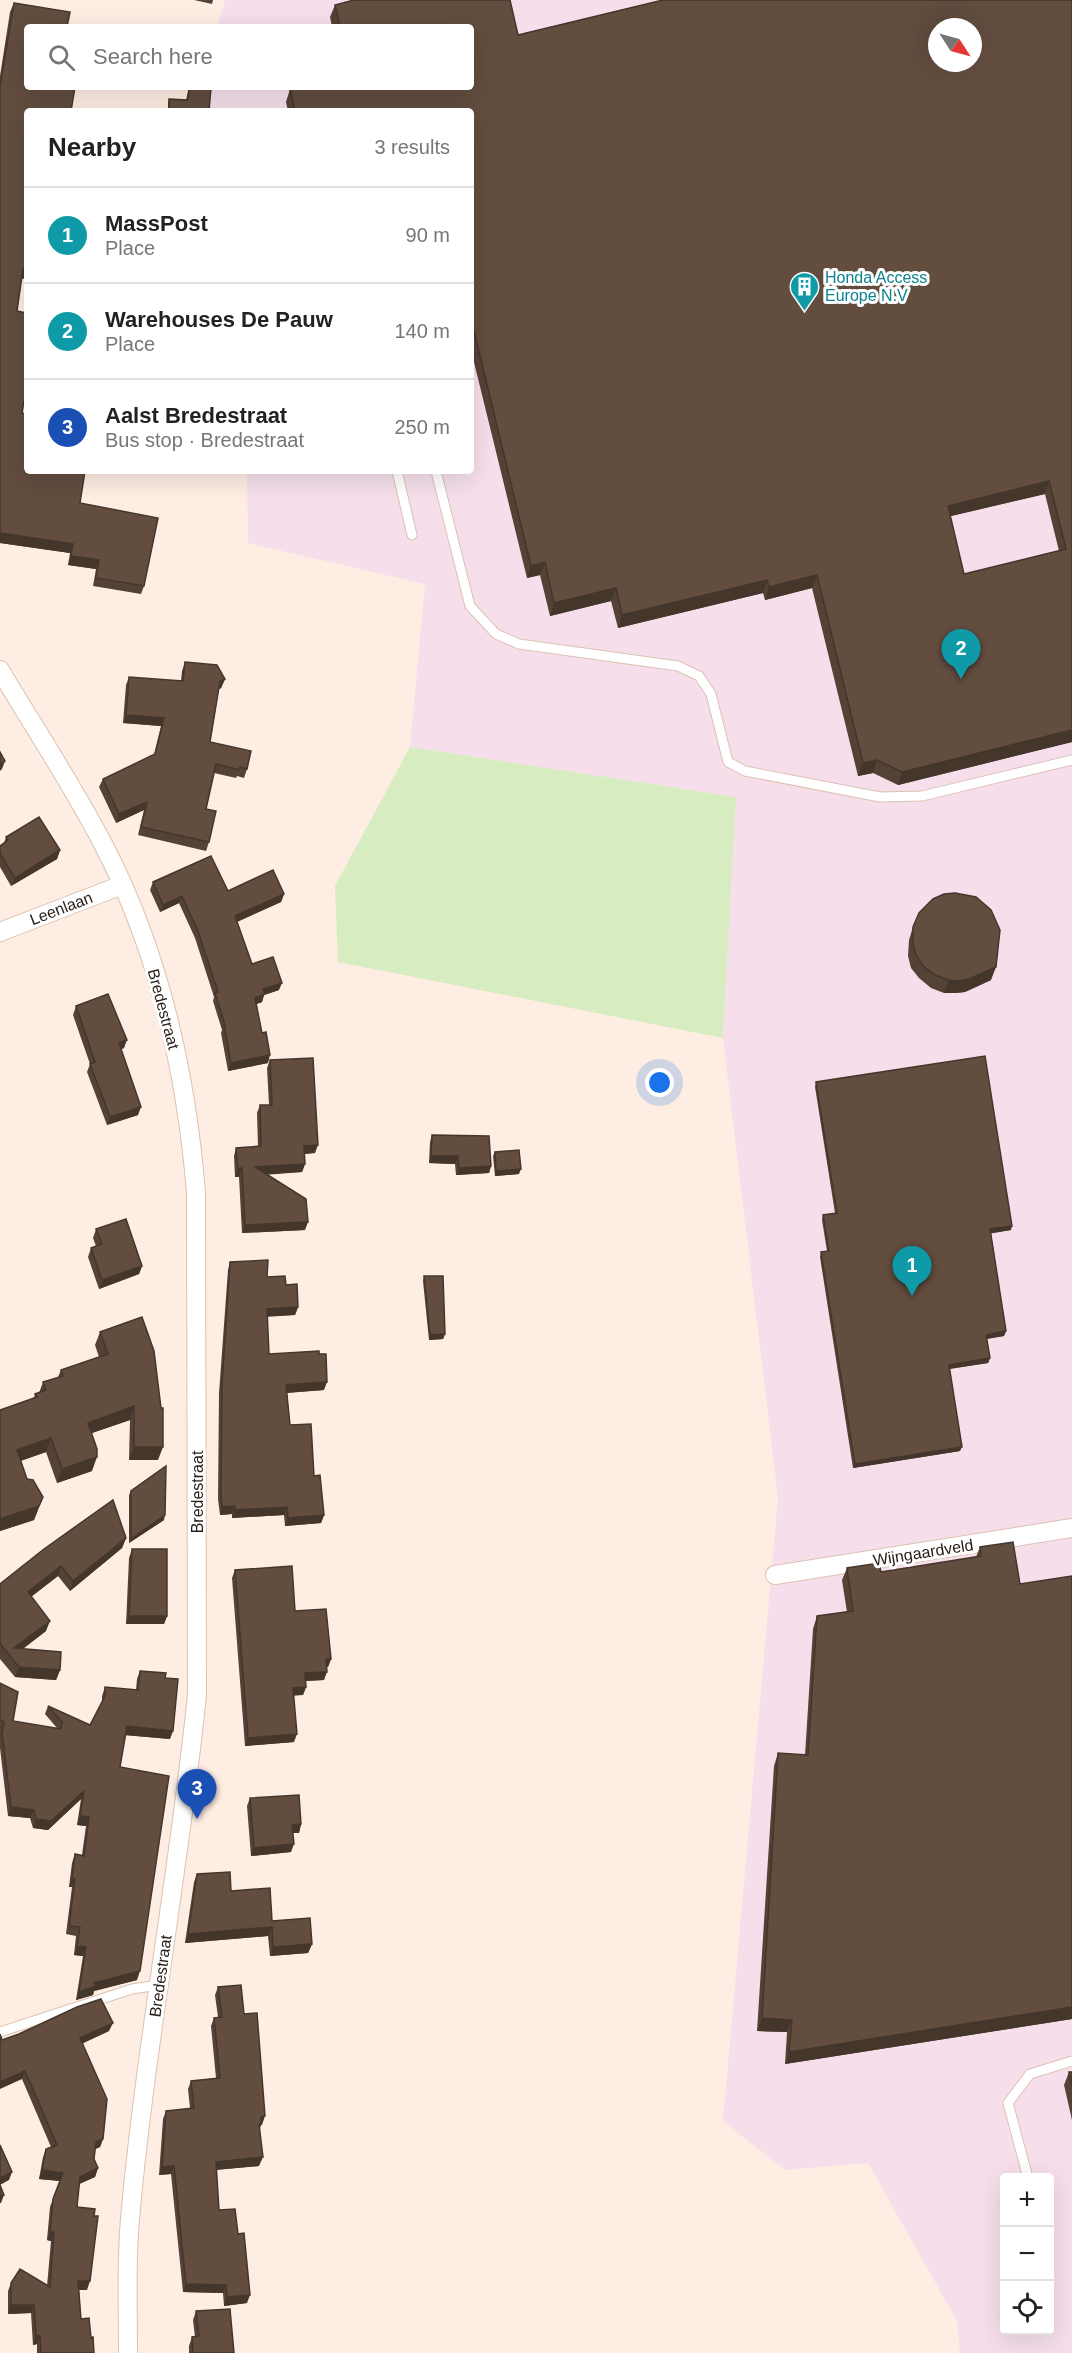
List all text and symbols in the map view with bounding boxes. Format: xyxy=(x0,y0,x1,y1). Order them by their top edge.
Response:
north arrow xyxy=(928,18,982,72)
search box xyxy=(24,24,474,90)
icon: search xyxy=(45,41,78,74)
text: Search here xyxy=(93,44,213,69)
text: Nearby xyxy=(48,132,136,162)
text: 3 results xyxy=(374,136,450,158)
text: MassPost xyxy=(105,211,208,236)
text: 1 xyxy=(62,224,73,246)
text: 90 m xyxy=(406,224,450,246)
text: Place xyxy=(105,237,155,259)
place label: Honda Access Europe N.V xyxy=(825,269,927,304)
building icon: Honda Access Europe N.V xyxy=(788,270,820,312)
text: Warehouses De Pauw xyxy=(105,307,333,332)
text: 2 xyxy=(62,320,73,342)
text: 140 m xyxy=(394,320,450,342)
text: Place xyxy=(105,333,155,355)
text: Aalst Bredestraat xyxy=(105,403,287,428)
text: 3 xyxy=(62,416,73,438)
text: 250 m xyxy=(394,416,450,438)
text: Bus stop · Bredestraat xyxy=(105,429,304,451)
pin: 2 xyxy=(942,630,980,679)
street label: Leenlaan xyxy=(27,889,95,928)
street label: Bredestraat xyxy=(145,967,183,1052)
your location xyxy=(645,1068,674,1097)
pin: 1 xyxy=(892,1246,932,1296)
street label: Bredestraat xyxy=(189,1450,206,1533)
street label: Wijngaardveld xyxy=(872,1536,974,1569)
pin: 3 xyxy=(178,1770,216,1819)
street label: Bredestraat xyxy=(146,1933,175,2018)
map controls xyxy=(1000,2173,1054,2335)
button: + xyxy=(1000,2173,1054,2227)
button: − xyxy=(1000,2227,1054,2281)
button: locate xyxy=(1000,2281,1054,2335)

